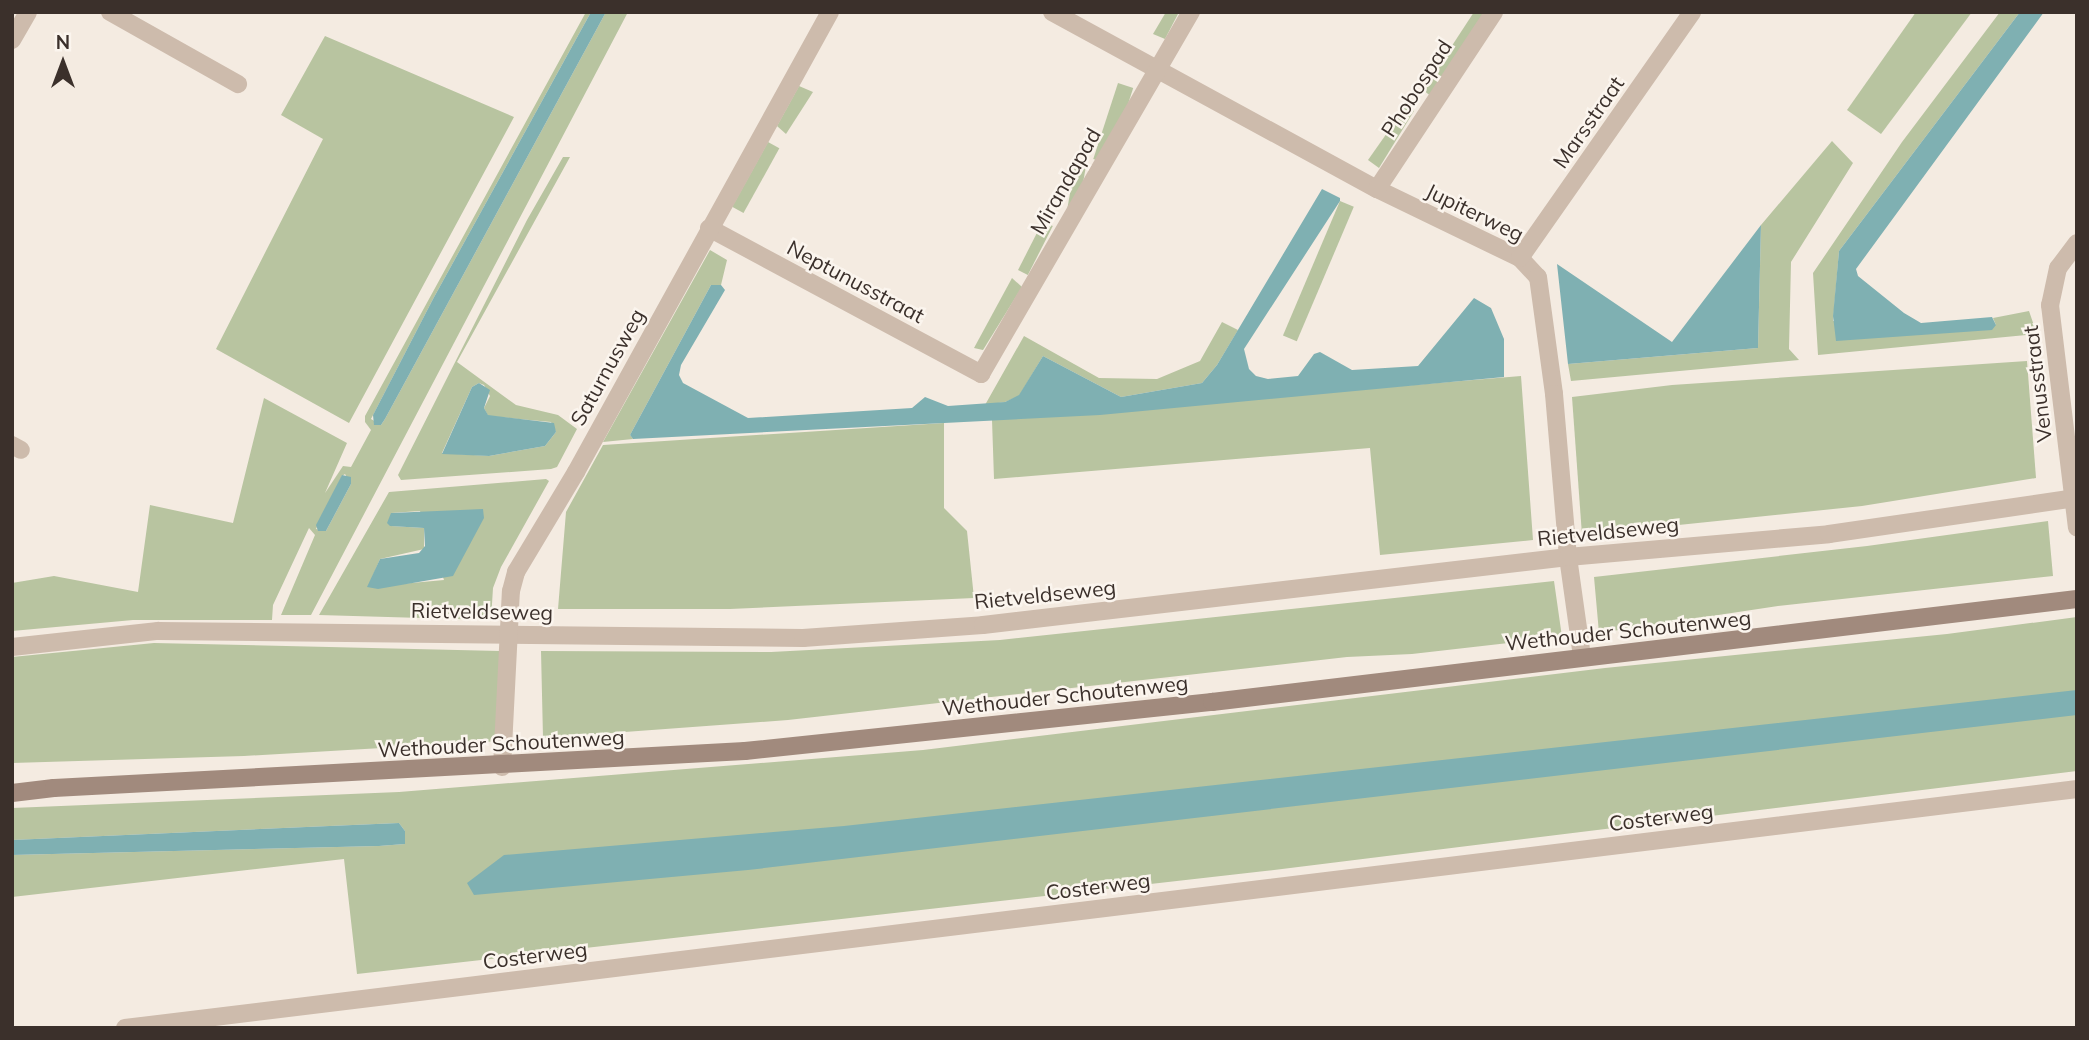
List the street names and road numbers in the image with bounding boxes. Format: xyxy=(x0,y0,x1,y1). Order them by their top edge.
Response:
street label: Phobospad xyxy=(1375,35,1457,141)
street label: Marsstraat xyxy=(1547,71,1629,173)
street label: Mirandapad xyxy=(1024,123,1106,239)
street label: Jupiterweg xyxy=(1422,178,1528,246)
street label: Neptunusstraat xyxy=(783,234,929,328)
street label: Saturnusweg xyxy=(565,304,649,430)
street label: Venusstraat xyxy=(2017,324,2057,444)
street label: Rietveldseweg xyxy=(1536,511,1680,551)
street label: Rietveldseweg xyxy=(973,574,1117,614)
street label: Rietveldseweg xyxy=(411,597,553,625)
street label: Wethouder Schoutenweg xyxy=(1504,605,1752,655)
street label: Wethouder Schoutenweg xyxy=(941,670,1189,720)
street label: Wethouder Schoutenweg xyxy=(377,724,625,762)
street label: Costerweg xyxy=(1607,798,1715,836)
street label: Costerweg xyxy=(1044,867,1152,905)
street label: Costerweg xyxy=(481,936,589,974)

